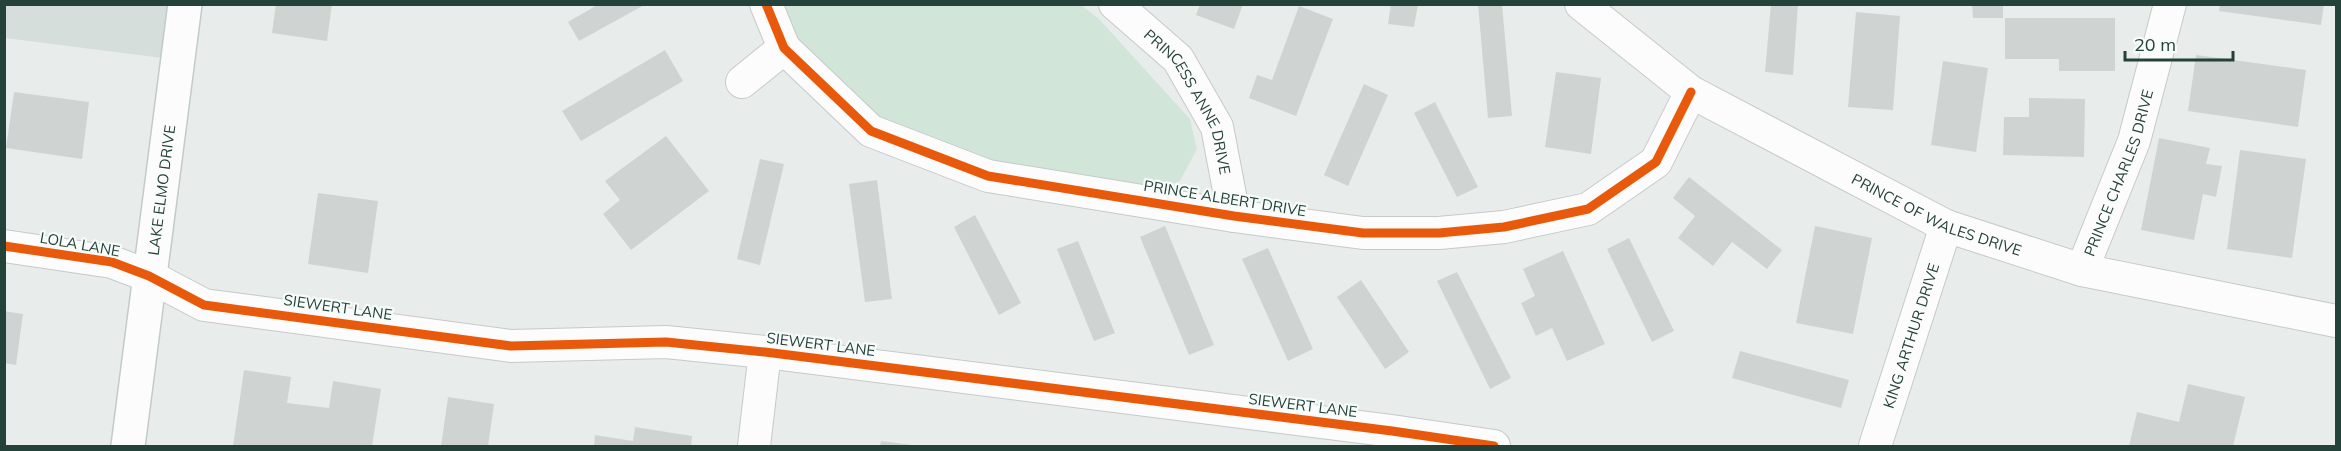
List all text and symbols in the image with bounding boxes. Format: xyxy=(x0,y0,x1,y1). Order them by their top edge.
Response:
scale bar xyxy=(2125,24,2233,62)
street label: PRINCESS ANNE DRIVE xyxy=(1140,25,1235,176)
text: 20 m xyxy=(2134,33,2176,56)
street label: PRINCE CHARLES DRIVE xyxy=(2079,87,2157,259)
street label: LAKE ELMO DRIVE xyxy=(143,124,179,256)
street label: PRINCE OF WALES DRIVE xyxy=(1849,169,2024,259)
street label: PRINCE ALBERT DRIVE xyxy=(1142,176,1308,220)
street label: LOLA LANE xyxy=(38,228,122,260)
street label: KING ARTHUR DRIVE xyxy=(1878,261,1943,411)
street label: SIEWERT LANE xyxy=(282,290,394,324)
street label: SIEWERT LANE xyxy=(766,328,877,360)
street label: SIEWERT LANE xyxy=(1248,389,1359,421)

